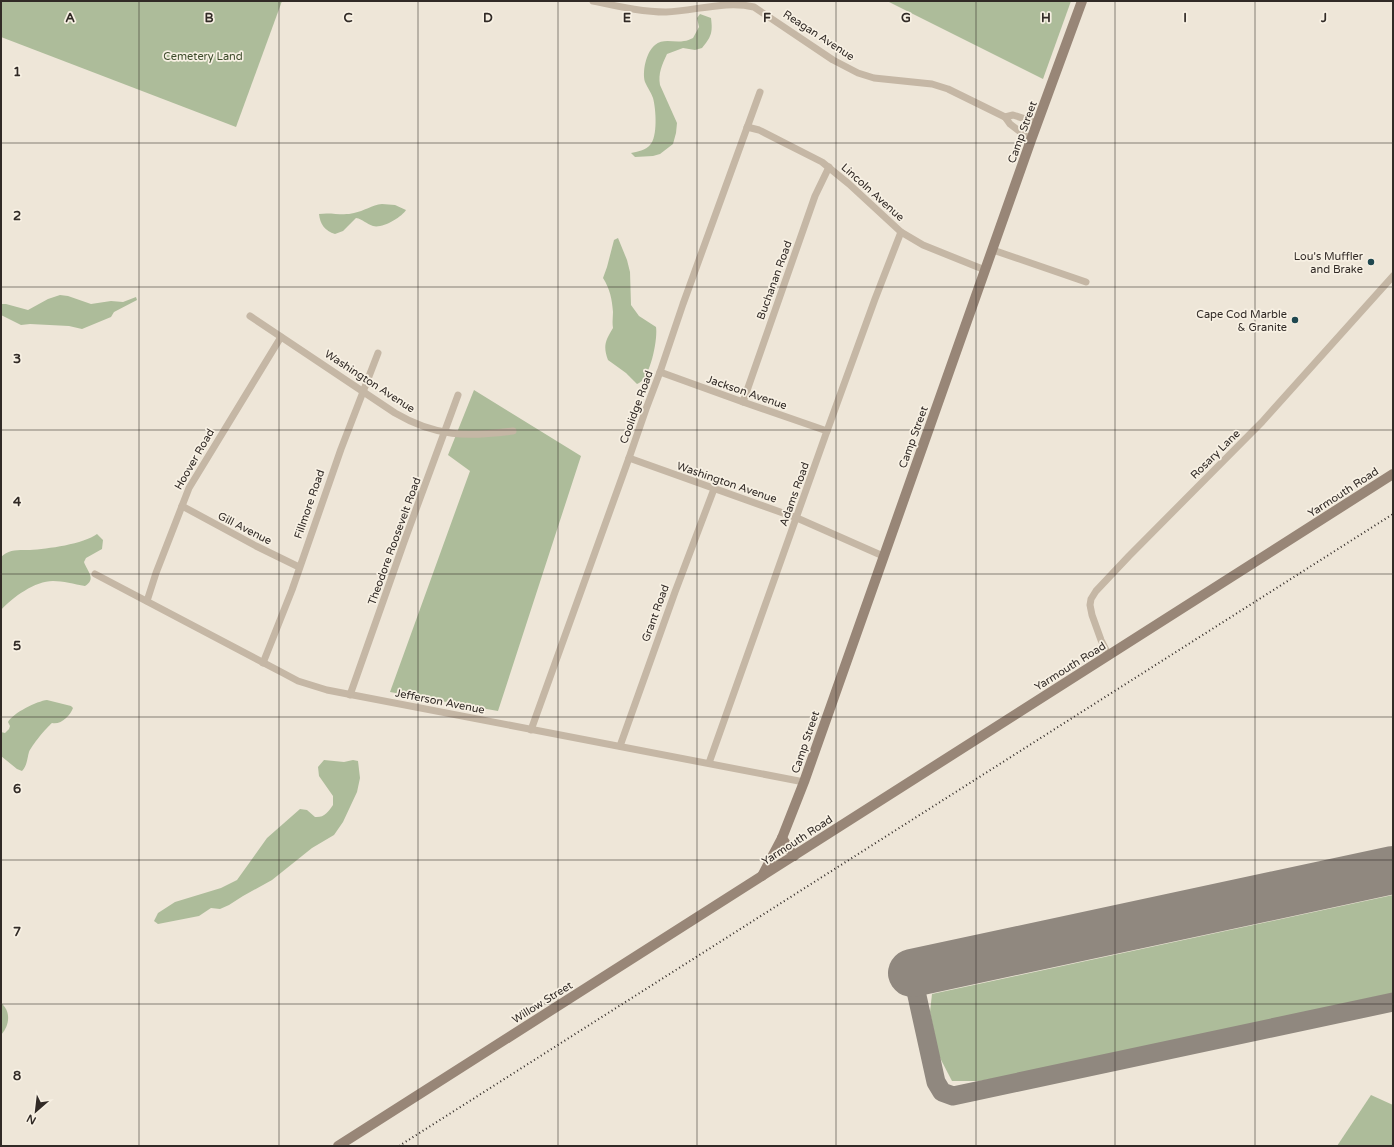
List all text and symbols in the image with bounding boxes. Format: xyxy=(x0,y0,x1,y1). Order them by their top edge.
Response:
street label: Reagan Avenue xyxy=(781,8,857,63)
text: A xyxy=(65,10,75,26)
text: B xyxy=(204,10,214,26)
text: C xyxy=(343,10,353,26)
text: D xyxy=(483,10,493,26)
text: E xyxy=(623,10,631,26)
text: F xyxy=(763,10,771,26)
text: G xyxy=(901,10,911,26)
text: H xyxy=(1041,10,1051,26)
text: I xyxy=(1183,10,1187,26)
text: J xyxy=(1320,10,1327,26)
park label: Cemetery Land xyxy=(163,50,243,63)
text: 1 xyxy=(13,64,21,80)
street label: Camp Street xyxy=(1005,99,1040,165)
street label: Lincoln Avenue xyxy=(839,161,907,224)
text: 2 xyxy=(13,208,21,224)
street label: Buchanan Road xyxy=(754,239,795,321)
place label: Lou's Muffler and Brake xyxy=(1294,250,1364,276)
marker: Lou's Muffler and Brake xyxy=(1366,257,1376,267)
place label: Cape Cod Marble & Granite xyxy=(1196,308,1287,334)
marker: Cape Cod Marble & Granite xyxy=(1290,315,1300,325)
street label: Washington Avenue xyxy=(322,347,417,415)
text: 3 xyxy=(13,351,21,367)
street label: Coolidge Road xyxy=(617,369,656,446)
street label: Jackson Avenue xyxy=(705,373,789,412)
street label: Camp Street xyxy=(896,404,931,470)
street label: Hoover Road xyxy=(172,426,217,492)
street label: Rosary Lane xyxy=(1188,427,1243,482)
street label: Washington Avenue xyxy=(675,459,779,506)
street label: Adams Road xyxy=(777,460,812,528)
street label: Yarmouth Road xyxy=(1306,465,1381,520)
street label: Fillmore Road xyxy=(292,468,327,540)
street label: Theodore Roosevelt Road xyxy=(365,475,424,607)
text: 4 xyxy=(13,494,22,510)
street label: Gill Avenue xyxy=(216,509,274,548)
street label: Grant Road xyxy=(639,583,672,644)
text: 5 xyxy=(13,638,21,654)
street label: Yarmouth Road xyxy=(1032,639,1108,694)
street label: Jefferson Avenue xyxy=(394,686,486,717)
street label: Camp Street xyxy=(789,709,822,775)
text: 6 xyxy=(13,781,21,797)
street label: Yarmouth Road xyxy=(760,813,835,868)
text: 7 xyxy=(13,924,21,940)
street label: Willow Street xyxy=(510,979,575,1026)
text: 8 xyxy=(13,1068,21,1084)
north arrow xyxy=(16,1091,56,1131)
text: N xyxy=(25,1112,38,1127)

